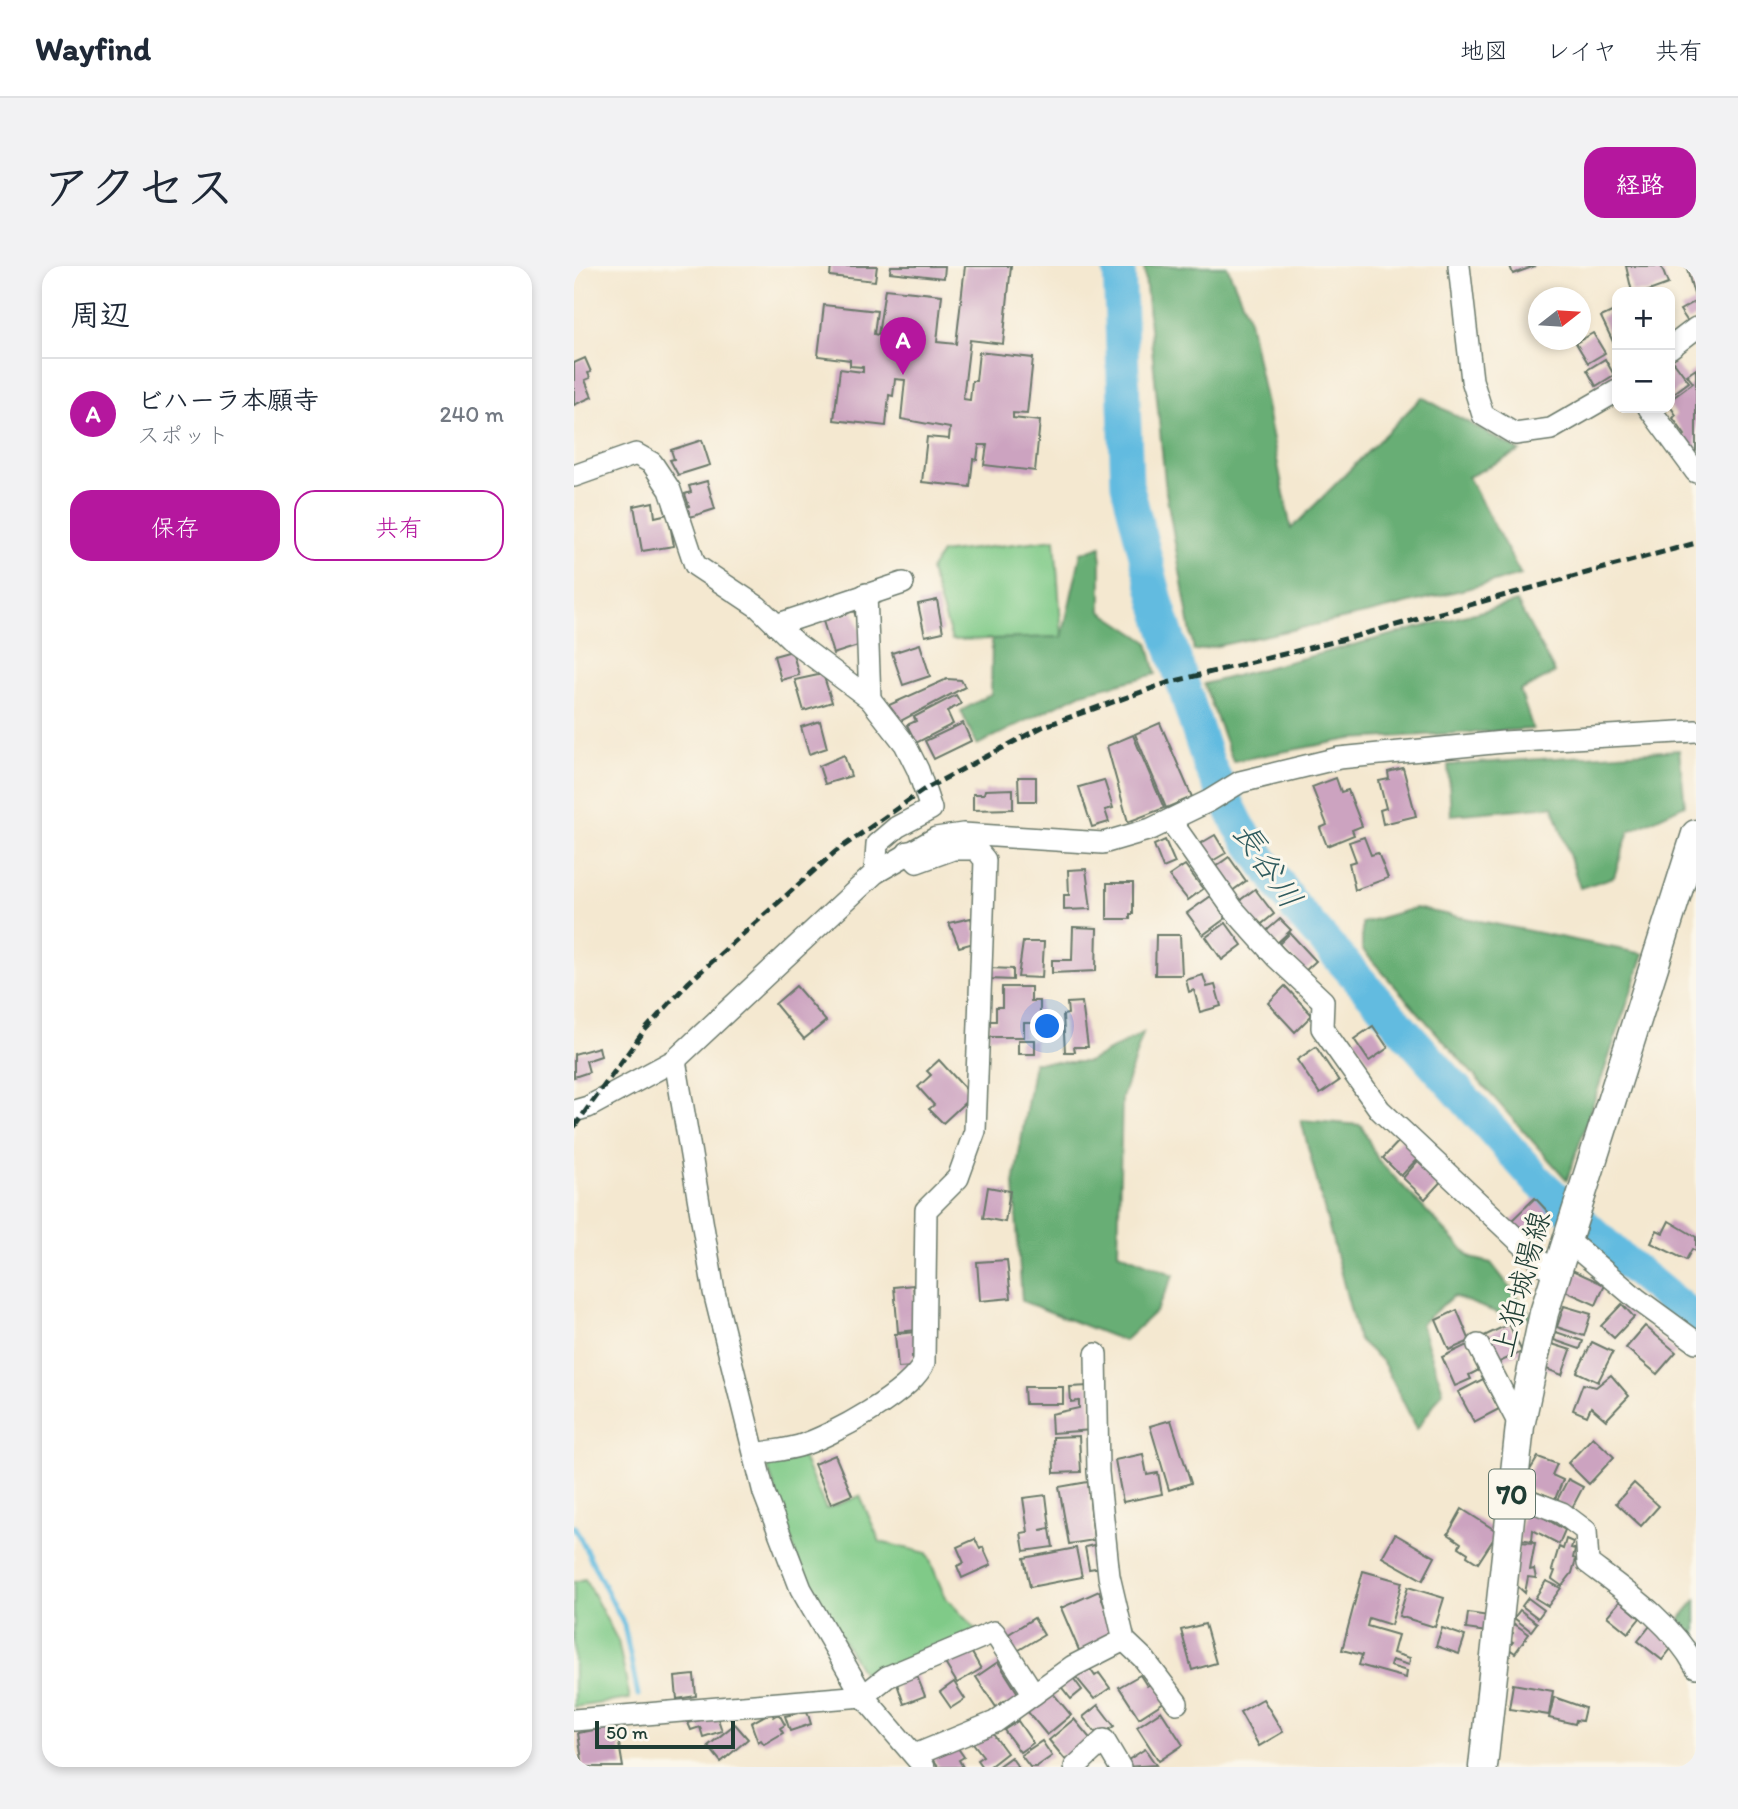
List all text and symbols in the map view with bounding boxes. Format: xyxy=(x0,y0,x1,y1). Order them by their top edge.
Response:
text: Wayfind xyxy=(35,29,151,68)
text: 地図 xyxy=(1460,36,1508,65)
text: レイヤ xyxy=(1546,36,1617,65)
text: 共有 xyxy=(1655,36,1703,65)
button: 経路 xyxy=(1584,147,1696,218)
text: アクセス xyxy=(42,157,235,216)
north arrow xyxy=(1528,287,1591,350)
map controls xyxy=(1612,287,1675,413)
button: + xyxy=(1612,287,1675,350)
text: 周辺 xyxy=(70,296,130,333)
pin: A xyxy=(880,317,926,375)
button: − xyxy=(1612,350,1675,413)
text: ビハーラ本願寺 xyxy=(137,384,319,416)
text: A xyxy=(86,400,100,428)
text: 240 m xyxy=(439,400,504,428)
text: スポット xyxy=(137,421,229,449)
button: 保存 xyxy=(70,490,280,561)
button: 共有 xyxy=(294,490,504,561)
water label: 長谷川 xyxy=(1225,815,1311,915)
your location xyxy=(1030,1009,1064,1043)
street label: 上狛城陽線 xyxy=(1483,1207,1558,1361)
road number: 70 xyxy=(1489,1470,1535,1518)
scale bar xyxy=(595,1718,735,1750)
text: 50 m xyxy=(606,1721,648,1744)

